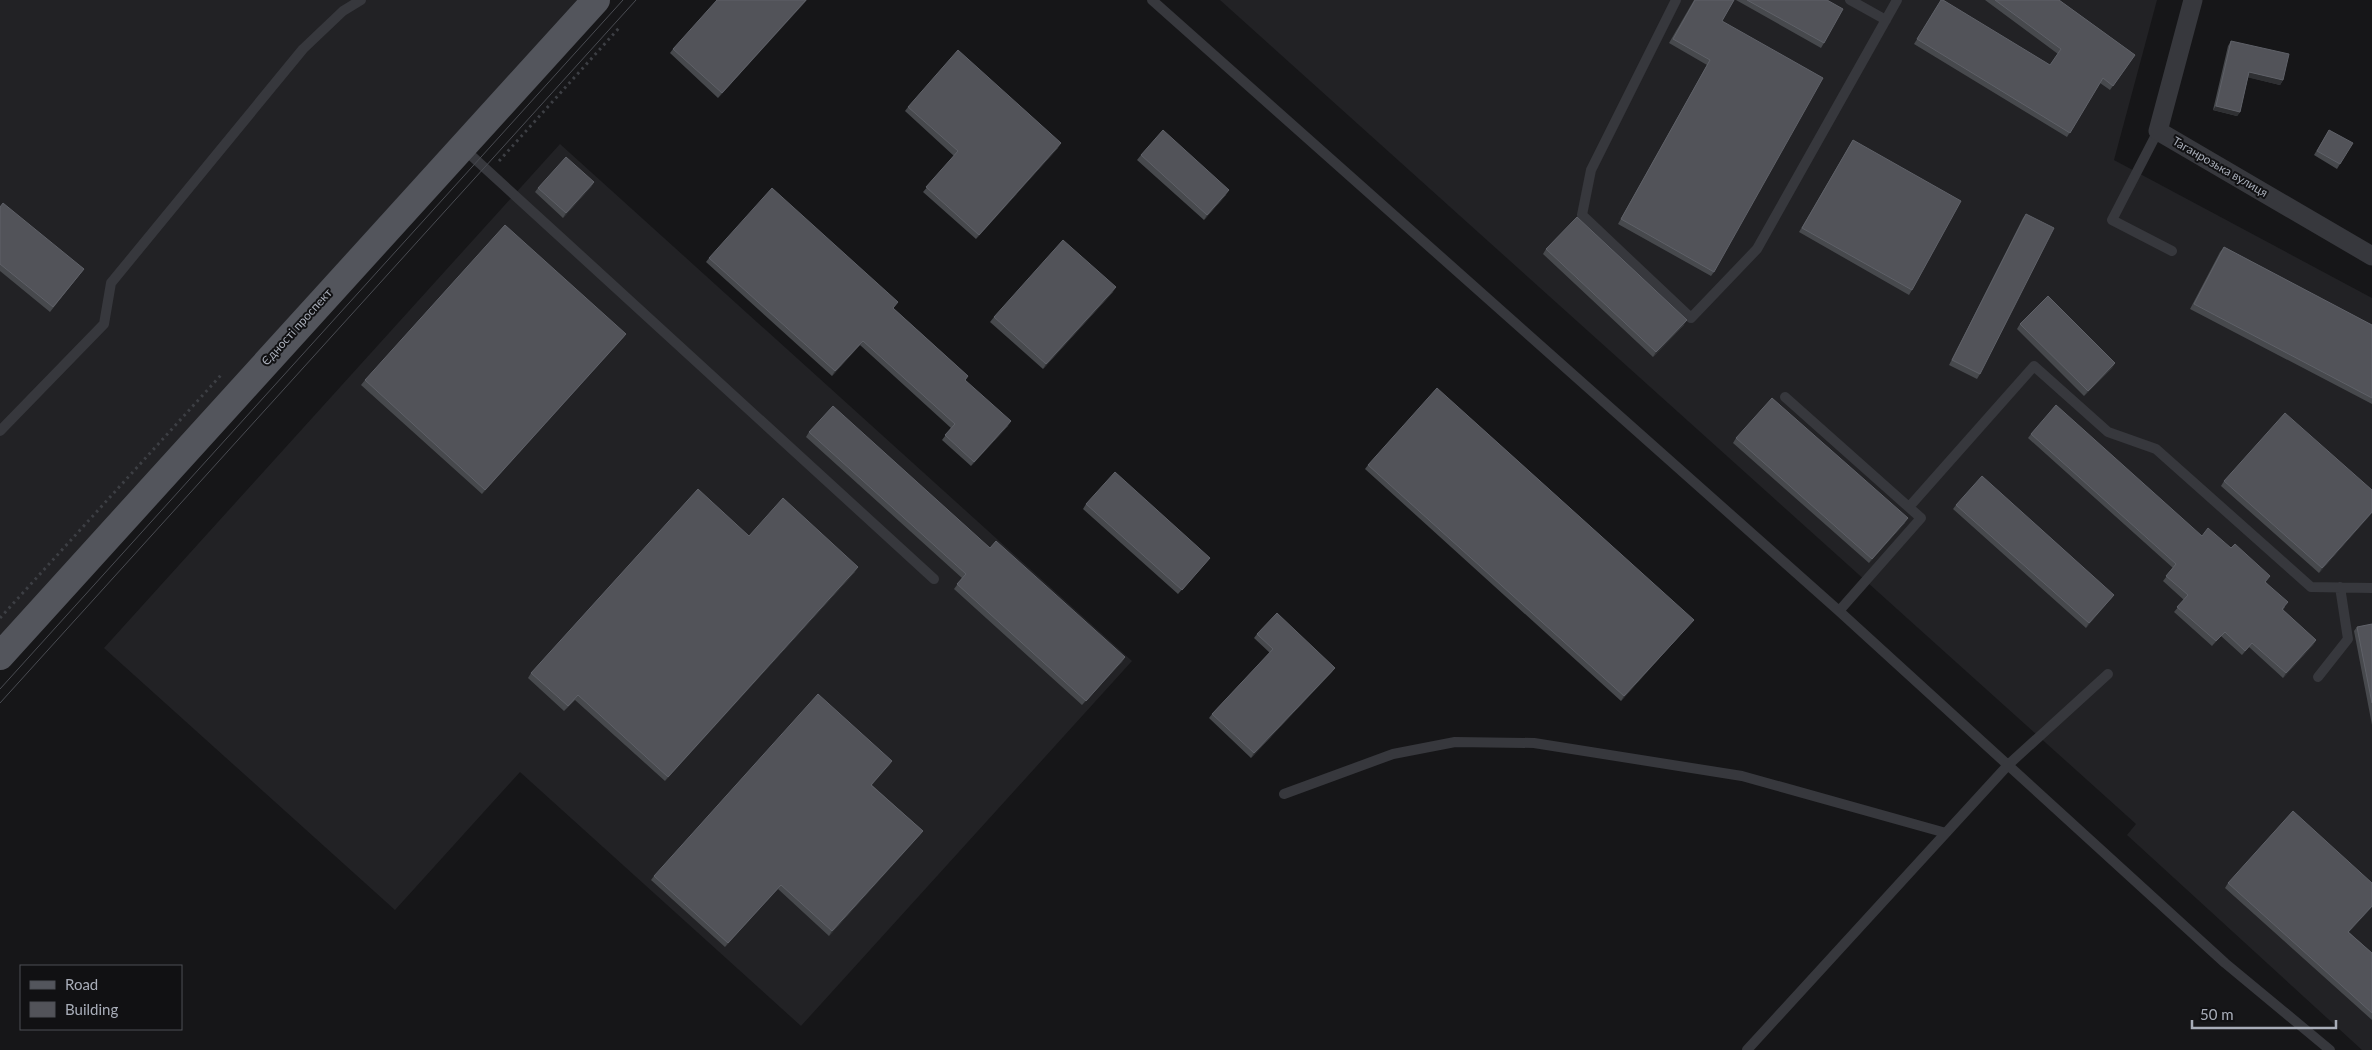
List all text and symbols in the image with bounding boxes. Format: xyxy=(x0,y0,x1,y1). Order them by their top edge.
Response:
street label: Таганрозька вулиця xyxy=(2170,133,2271,200)
street label: Єдності проспект xyxy=(258,285,335,368)
legend xyxy=(20,965,182,1030)
text: Road xyxy=(65,975,98,993)
scale bar xyxy=(2192,998,2336,1030)
text: Building xyxy=(65,1000,118,1018)
text: 50 m xyxy=(2200,1005,2234,1023)

